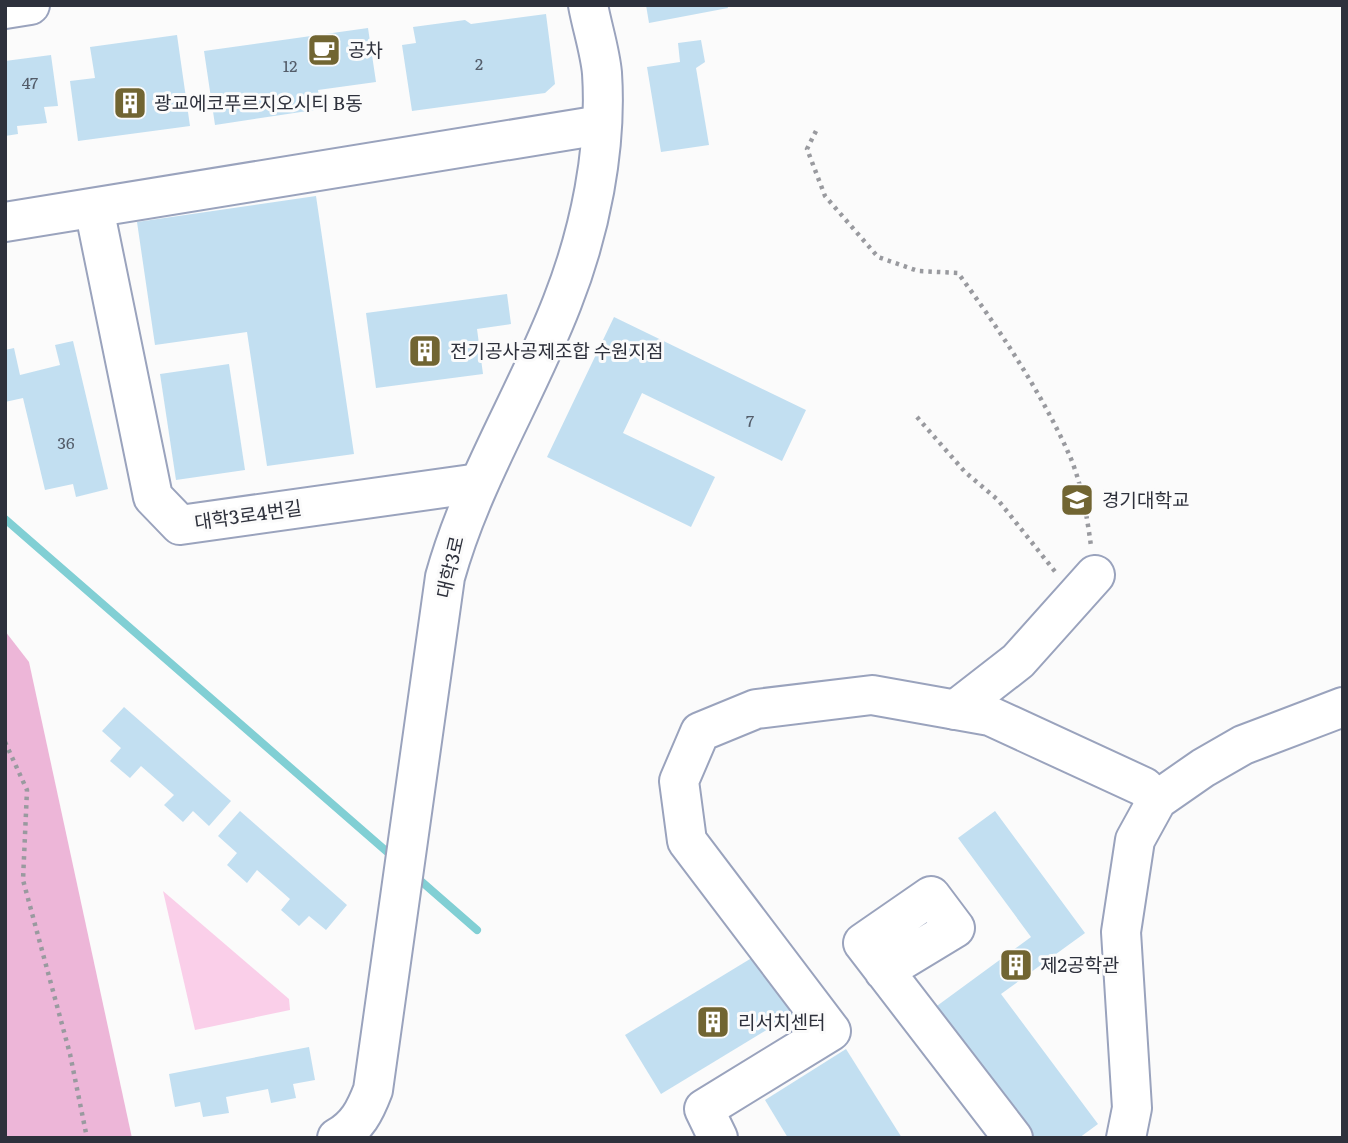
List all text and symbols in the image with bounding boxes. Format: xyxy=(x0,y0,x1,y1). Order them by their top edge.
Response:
cafe icon: 공차 xyxy=(305,31,343,69)
place label: 공차 xyxy=(348,35,383,63)
house number: 2 xyxy=(475,51,483,75)
house number: 12 xyxy=(283,53,297,77)
house number: 47 xyxy=(22,70,38,94)
building icon: 광교에코푸르지오시티 B동 xyxy=(111,84,149,122)
place label: 광교에코푸르지오시티 B동 xyxy=(154,88,363,116)
building icon: 전기공사공제조합 수원지점 xyxy=(406,332,444,370)
place label: 전기공사공제조합 수원지점 xyxy=(450,336,664,364)
house number: 7 xyxy=(746,408,754,432)
house number: 36 xyxy=(57,430,75,454)
school or university icon: 경기대학교 xyxy=(1058,481,1096,519)
place label: 경기대학교 xyxy=(1102,485,1189,513)
street label: 대학3로4번길 xyxy=(192,493,303,535)
street label: 대학3로 xyxy=(428,533,470,600)
building icon: 제2공학관 xyxy=(997,946,1035,984)
place label: 제2공학관 xyxy=(1040,950,1120,978)
building icon: 리서치센터 xyxy=(694,1003,732,1041)
place label: 리서치센터 xyxy=(738,1007,825,1035)

